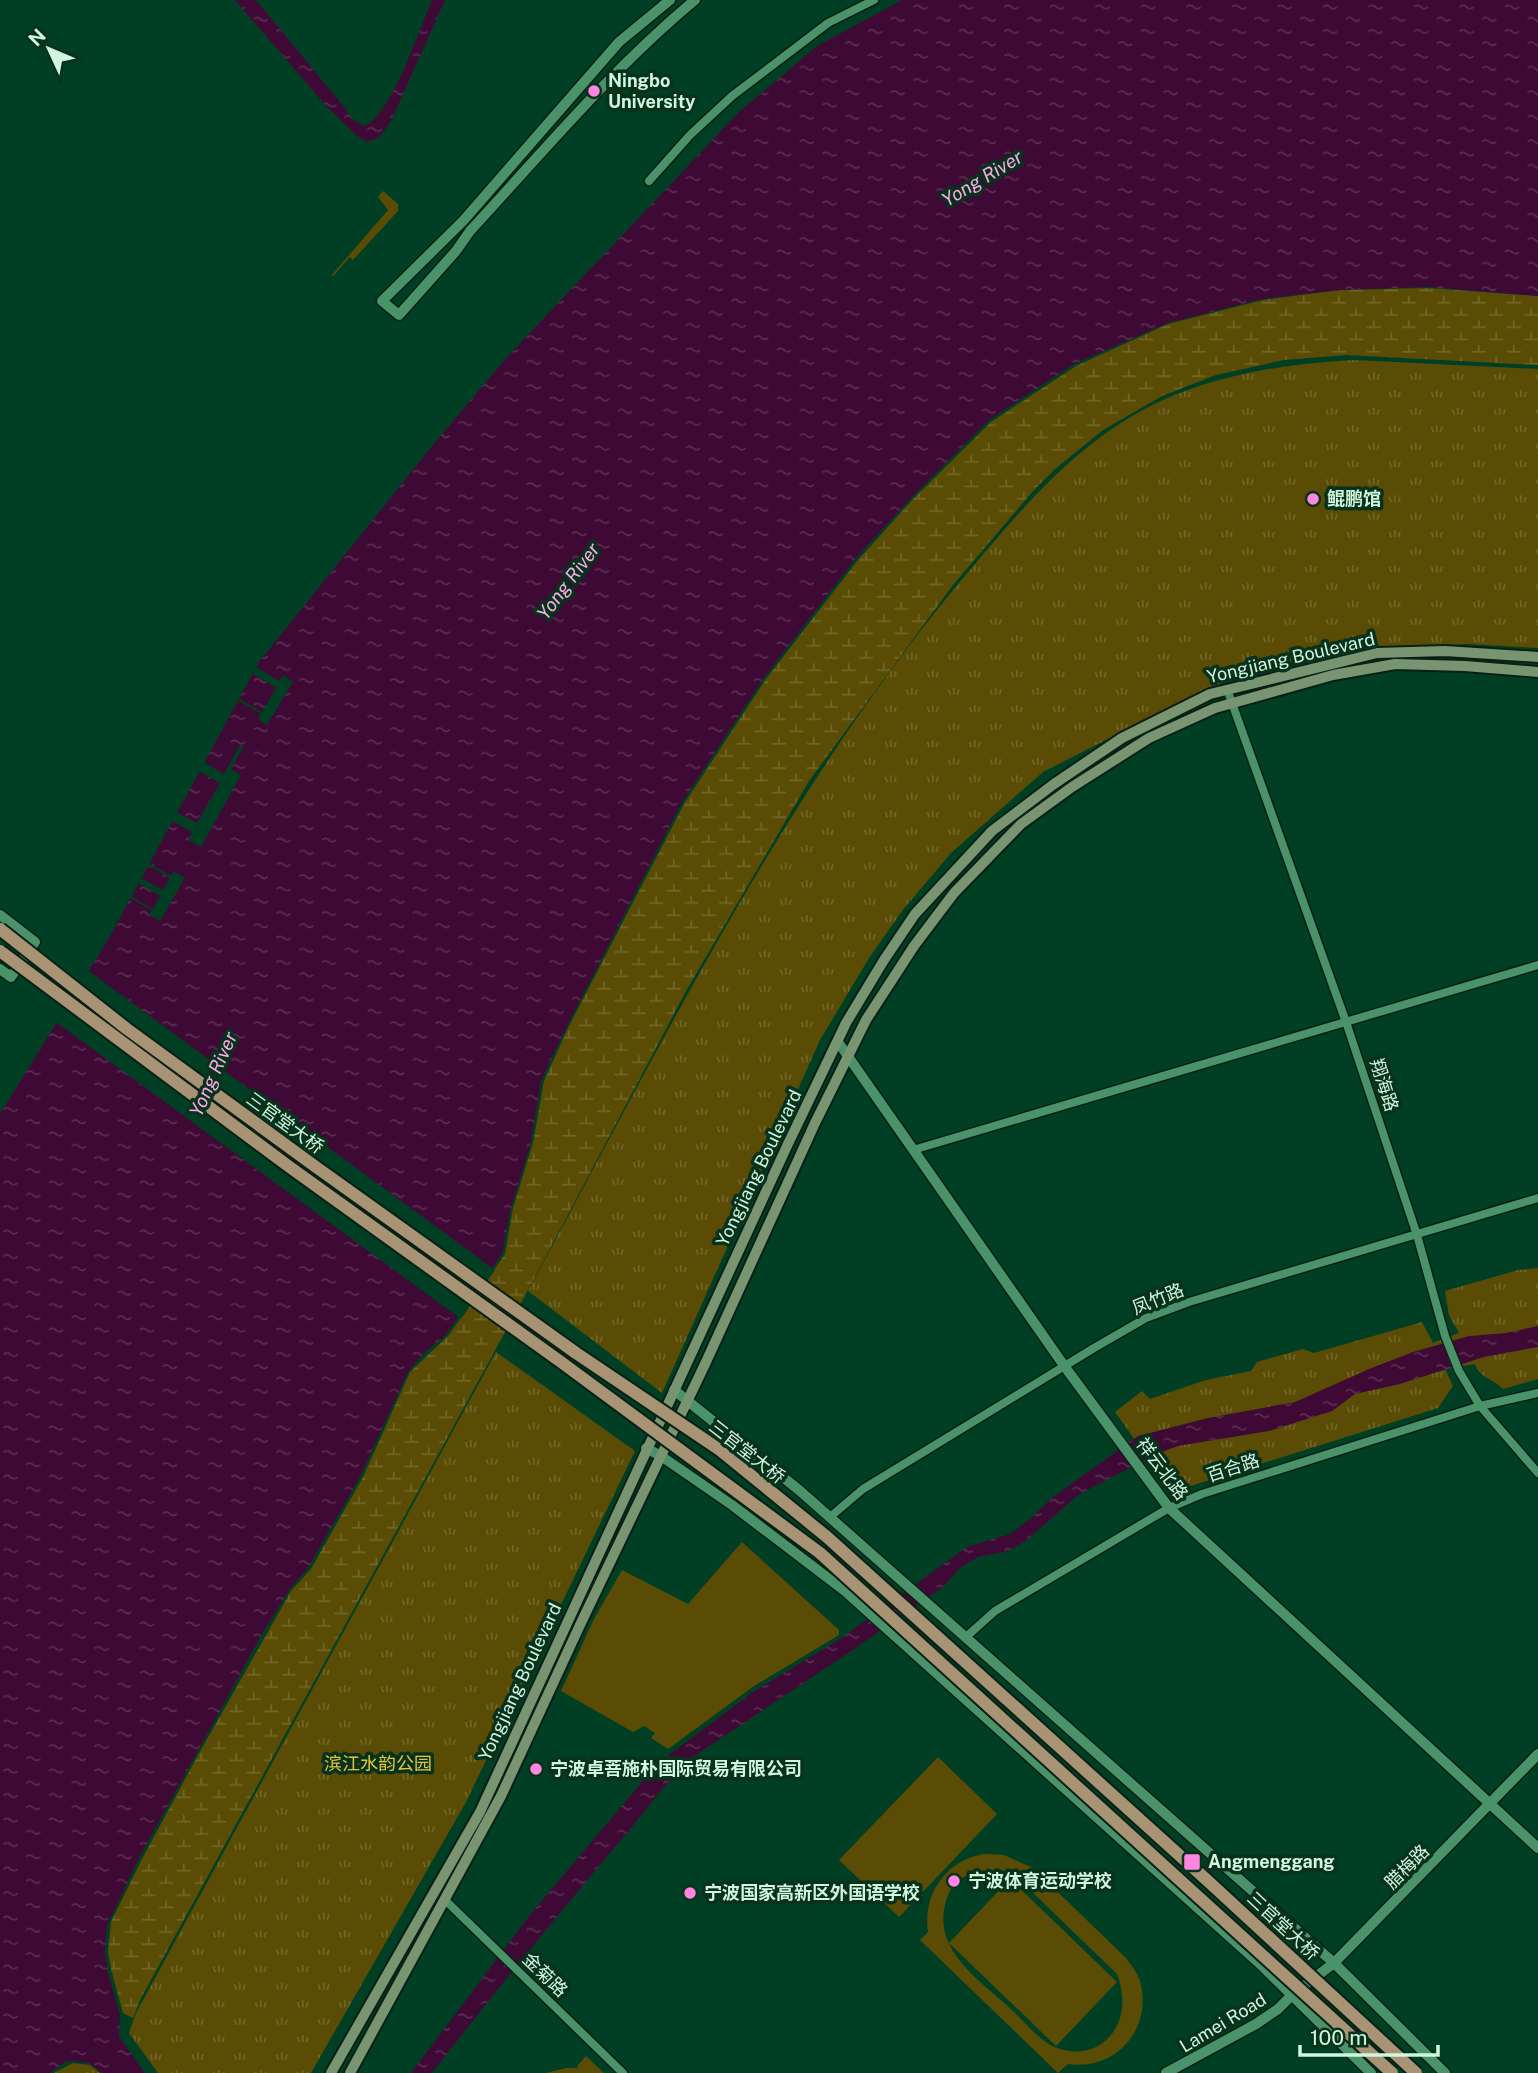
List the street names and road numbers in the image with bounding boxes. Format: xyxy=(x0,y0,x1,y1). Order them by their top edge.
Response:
street label: Yongjiang Boulevard xyxy=(1205,628,1377,687)
street label: 翔海路 xyxy=(1366,1056,1403,1114)
street label: Yongjiang Boulevard xyxy=(711,1086,806,1250)
street label: 三官堂大桥 xyxy=(243,1088,328,1158)
street label: 凤竹路 xyxy=(1129,1279,1187,1318)
street label: 三官堂大桥 xyxy=(705,1416,789,1488)
street label: 祥云北路 xyxy=(1132,1434,1192,1504)
street label: 百合路 xyxy=(1204,1449,1262,1486)
street label: Yongjiang Boulevard xyxy=(474,1600,565,1764)
street label: 腊梅路 xyxy=(1380,1840,1433,1893)
street label: 三官堂大桥 xyxy=(1243,1887,1323,1964)
street label: 金菊路 xyxy=(519,1948,572,2001)
street label: Lamei Road xyxy=(1176,1989,1270,2057)

